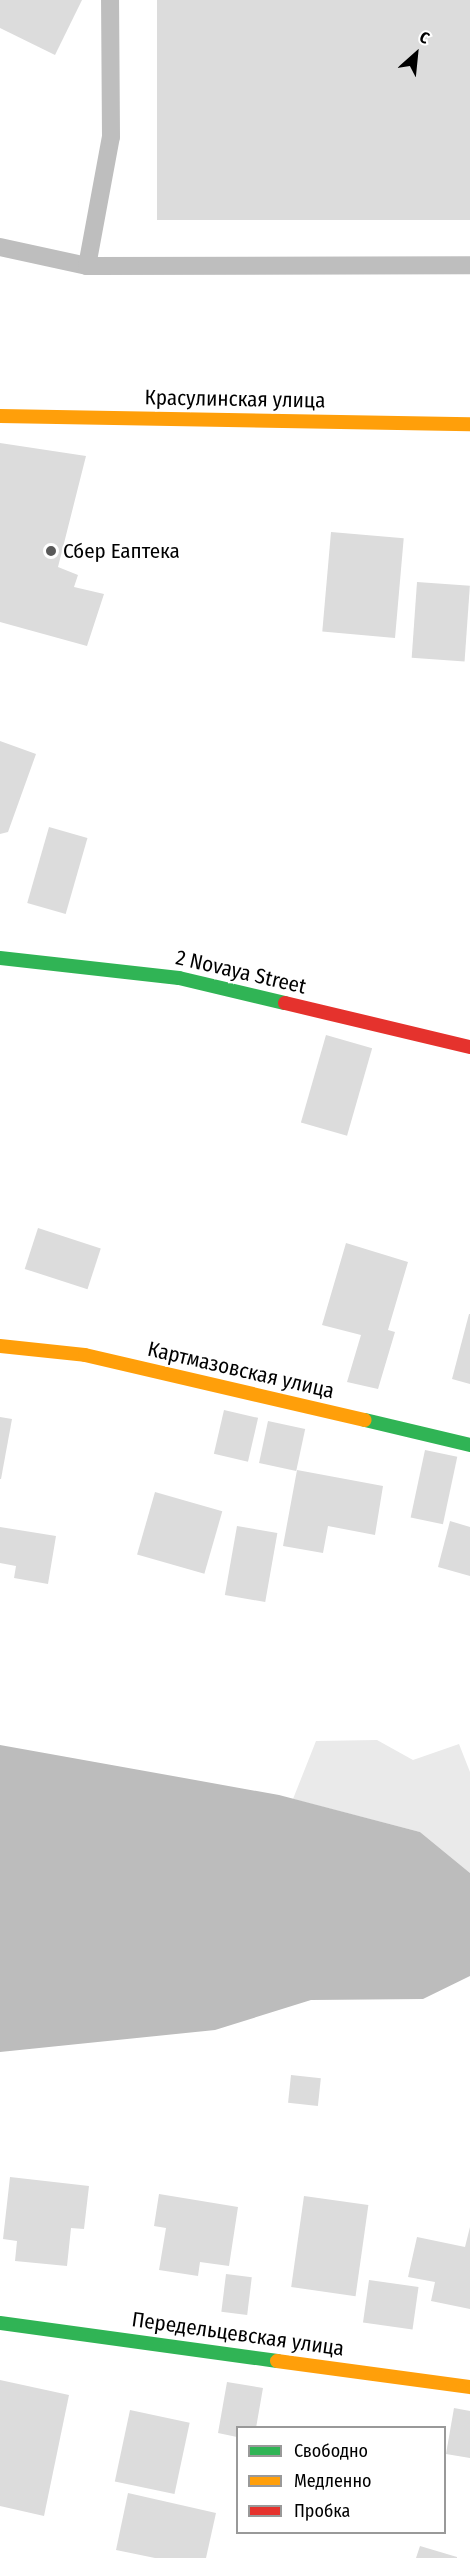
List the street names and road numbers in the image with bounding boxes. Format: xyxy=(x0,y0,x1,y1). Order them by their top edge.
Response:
street label: Красулинская улица xyxy=(144,385,326,413)
street label: 2 Novaya Street xyxy=(173,945,309,999)
street label: Картмазовская улица xyxy=(145,1336,337,1404)
street label: Передельцевская улица xyxy=(130,2307,346,2361)

